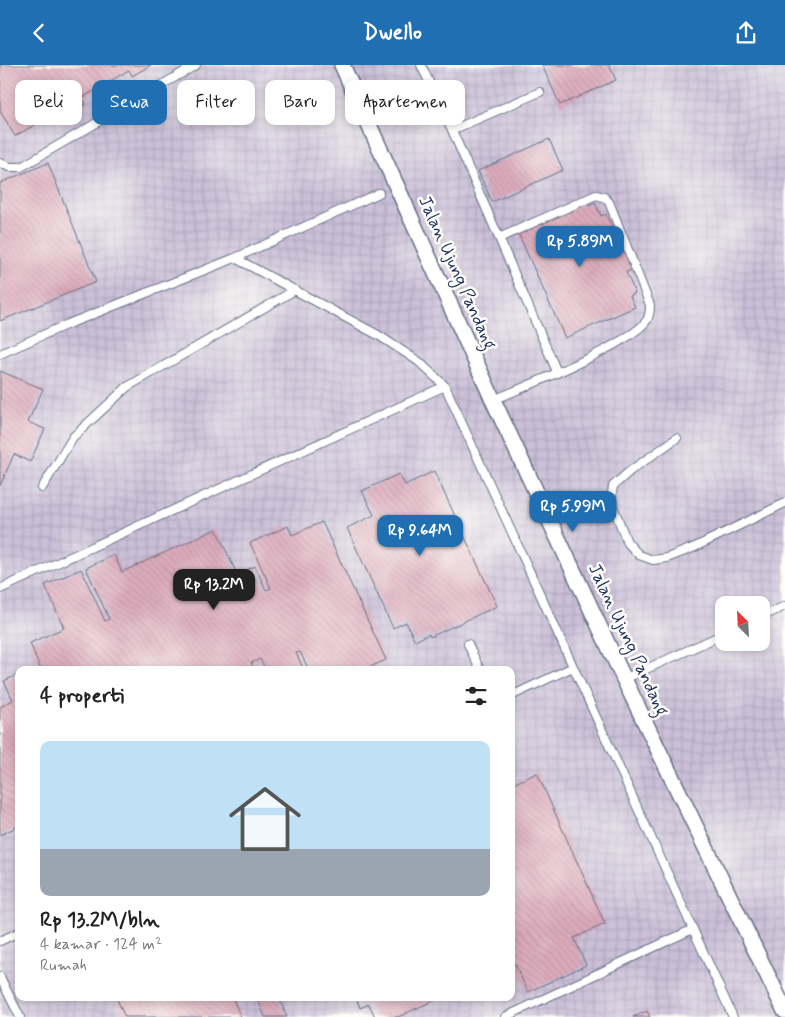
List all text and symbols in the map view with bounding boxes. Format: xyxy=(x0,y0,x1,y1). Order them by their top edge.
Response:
icon: back xyxy=(25,19,53,47)
text: Dwello xyxy=(363,19,422,47)
icon: share xyxy=(732,19,760,47)
chip: Beli xyxy=(15,80,82,125)
chip: Sewa xyxy=(92,80,167,125)
chip: Filter xyxy=(177,80,255,125)
chip: Baru xyxy=(265,80,335,125)
chip: Apartemen xyxy=(345,80,465,125)
street label: Jalan Ujung Pandang xyxy=(410,192,502,354)
pin: Rp 5.89M xyxy=(528,225,632,268)
text: Rp 5.89M xyxy=(547,231,613,252)
pin: Rp 5.99M xyxy=(521,491,625,533)
text: Rp 5.99M xyxy=(540,496,606,517)
pin: Rp 9.64M xyxy=(368,515,472,557)
text: Rp 9.64M xyxy=(388,520,452,541)
street label: Jalan Ujung Pandang xyxy=(580,560,674,721)
pin: Rp 13.2M xyxy=(162,569,266,611)
text: Rp 13.2M xyxy=(184,574,244,595)
north arrow xyxy=(715,596,770,651)
map controls xyxy=(715,596,770,651)
text: 4 properti xyxy=(40,682,124,710)
icon: filters xyxy=(462,682,490,710)
icon: home xyxy=(220,774,310,864)
text: Rp 13.2M/bln xyxy=(40,906,160,934)
text: 4 kamar · 124 m² xyxy=(40,934,162,955)
text: Rumah xyxy=(40,955,87,976)

